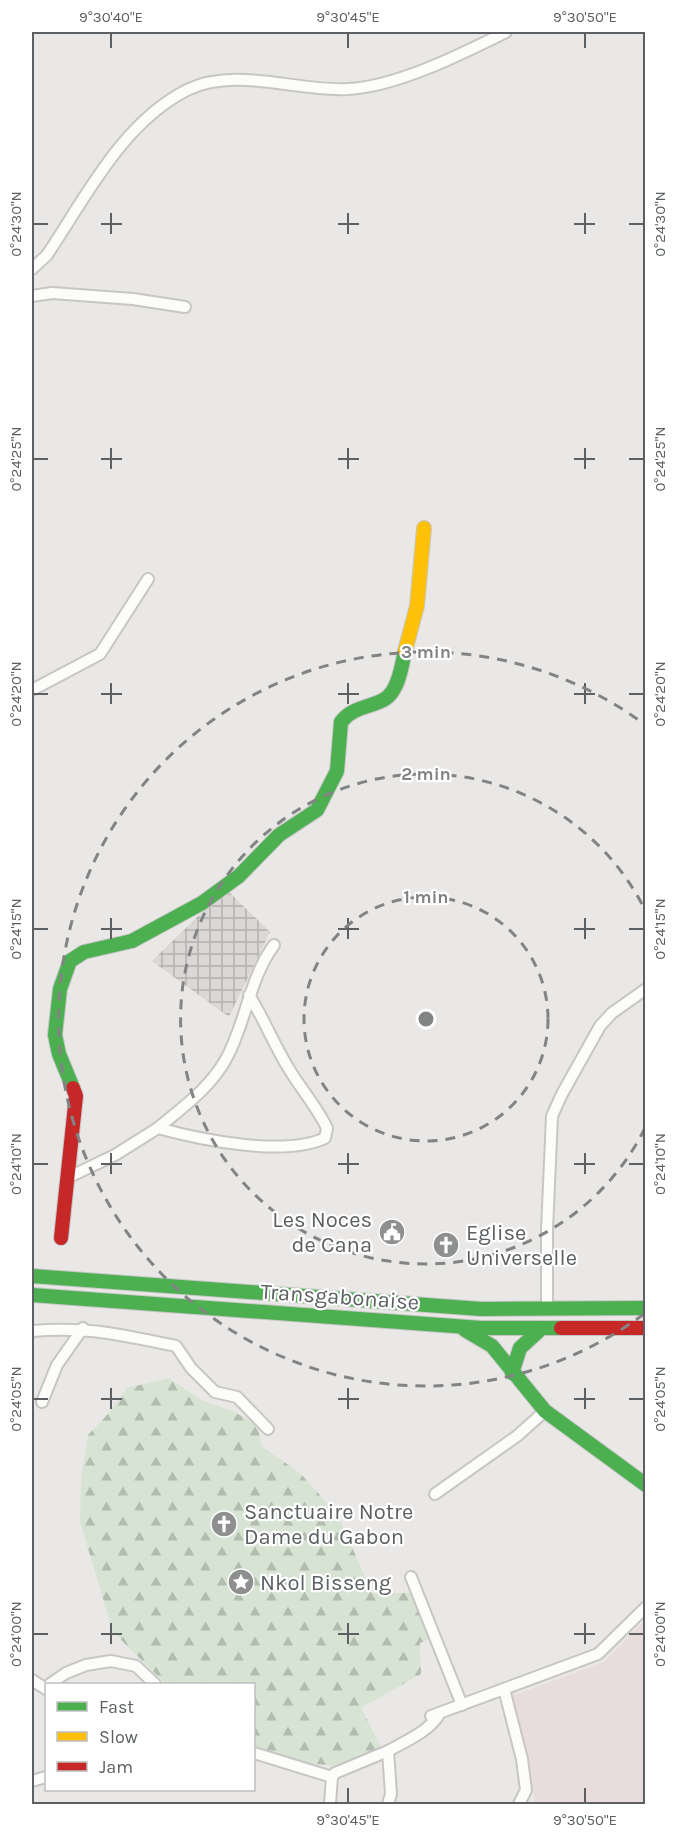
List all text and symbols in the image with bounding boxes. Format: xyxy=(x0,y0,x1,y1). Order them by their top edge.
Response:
text: 9°30'40"E xyxy=(79,8,143,26)
text: 9°30'45"E xyxy=(316,8,380,26)
text: 9°30'50"E xyxy=(553,8,617,26)
text: 0°24'30"N xyxy=(7,191,25,257)
text: 0°24'30"N xyxy=(651,191,669,257)
text: 0°24'25"N xyxy=(7,426,25,492)
text: 0°24'25"N xyxy=(651,426,669,492)
text: 3 min xyxy=(401,641,451,663)
text: 0°24'20"N xyxy=(7,661,25,727)
text: 0°24'20"N xyxy=(651,661,669,727)
text: 2 min xyxy=(401,763,451,785)
text: 1 min xyxy=(403,886,449,908)
text: 0°24'15"N xyxy=(7,898,25,960)
text: 0°24'15"N xyxy=(651,898,669,960)
centre of rings xyxy=(416,1009,436,1029)
text: 0°24'10"N xyxy=(7,1133,25,1195)
text: 0°24'10"N xyxy=(651,1133,669,1195)
place label: Les Noces de Cana xyxy=(272,1207,372,1258)
public building icon: Les Noces de Cana xyxy=(377,1217,407,1247)
place label: Eglise Universelle xyxy=(466,1220,577,1271)
church icon: Eglise Universelle xyxy=(431,1230,461,1260)
street label: Transgabonaise xyxy=(260,1278,420,1316)
text: 0°24'05"N xyxy=(7,1366,25,1432)
text: 0°24'05"N xyxy=(651,1366,669,1432)
place label: Sanctuaire Notre Dame du Gabon xyxy=(244,1499,413,1550)
church icon: Sanctuaire Notre Dame du Gabon xyxy=(209,1509,239,1539)
place icon: Nkol Bisseng xyxy=(226,1567,256,1597)
place label: Nkol Bisseng xyxy=(260,1570,392,1596)
text: 0°24'00"N xyxy=(7,1601,25,1667)
text: 0°24'00"N xyxy=(651,1601,669,1667)
legend xyxy=(45,1683,255,1791)
text: Fast xyxy=(99,1696,134,1718)
text: Slow xyxy=(99,1726,138,1748)
text: Jam xyxy=(99,1756,133,1778)
text: 9°30'45"E xyxy=(316,1811,380,1829)
text: 9°30'50"E xyxy=(553,1811,617,1829)

